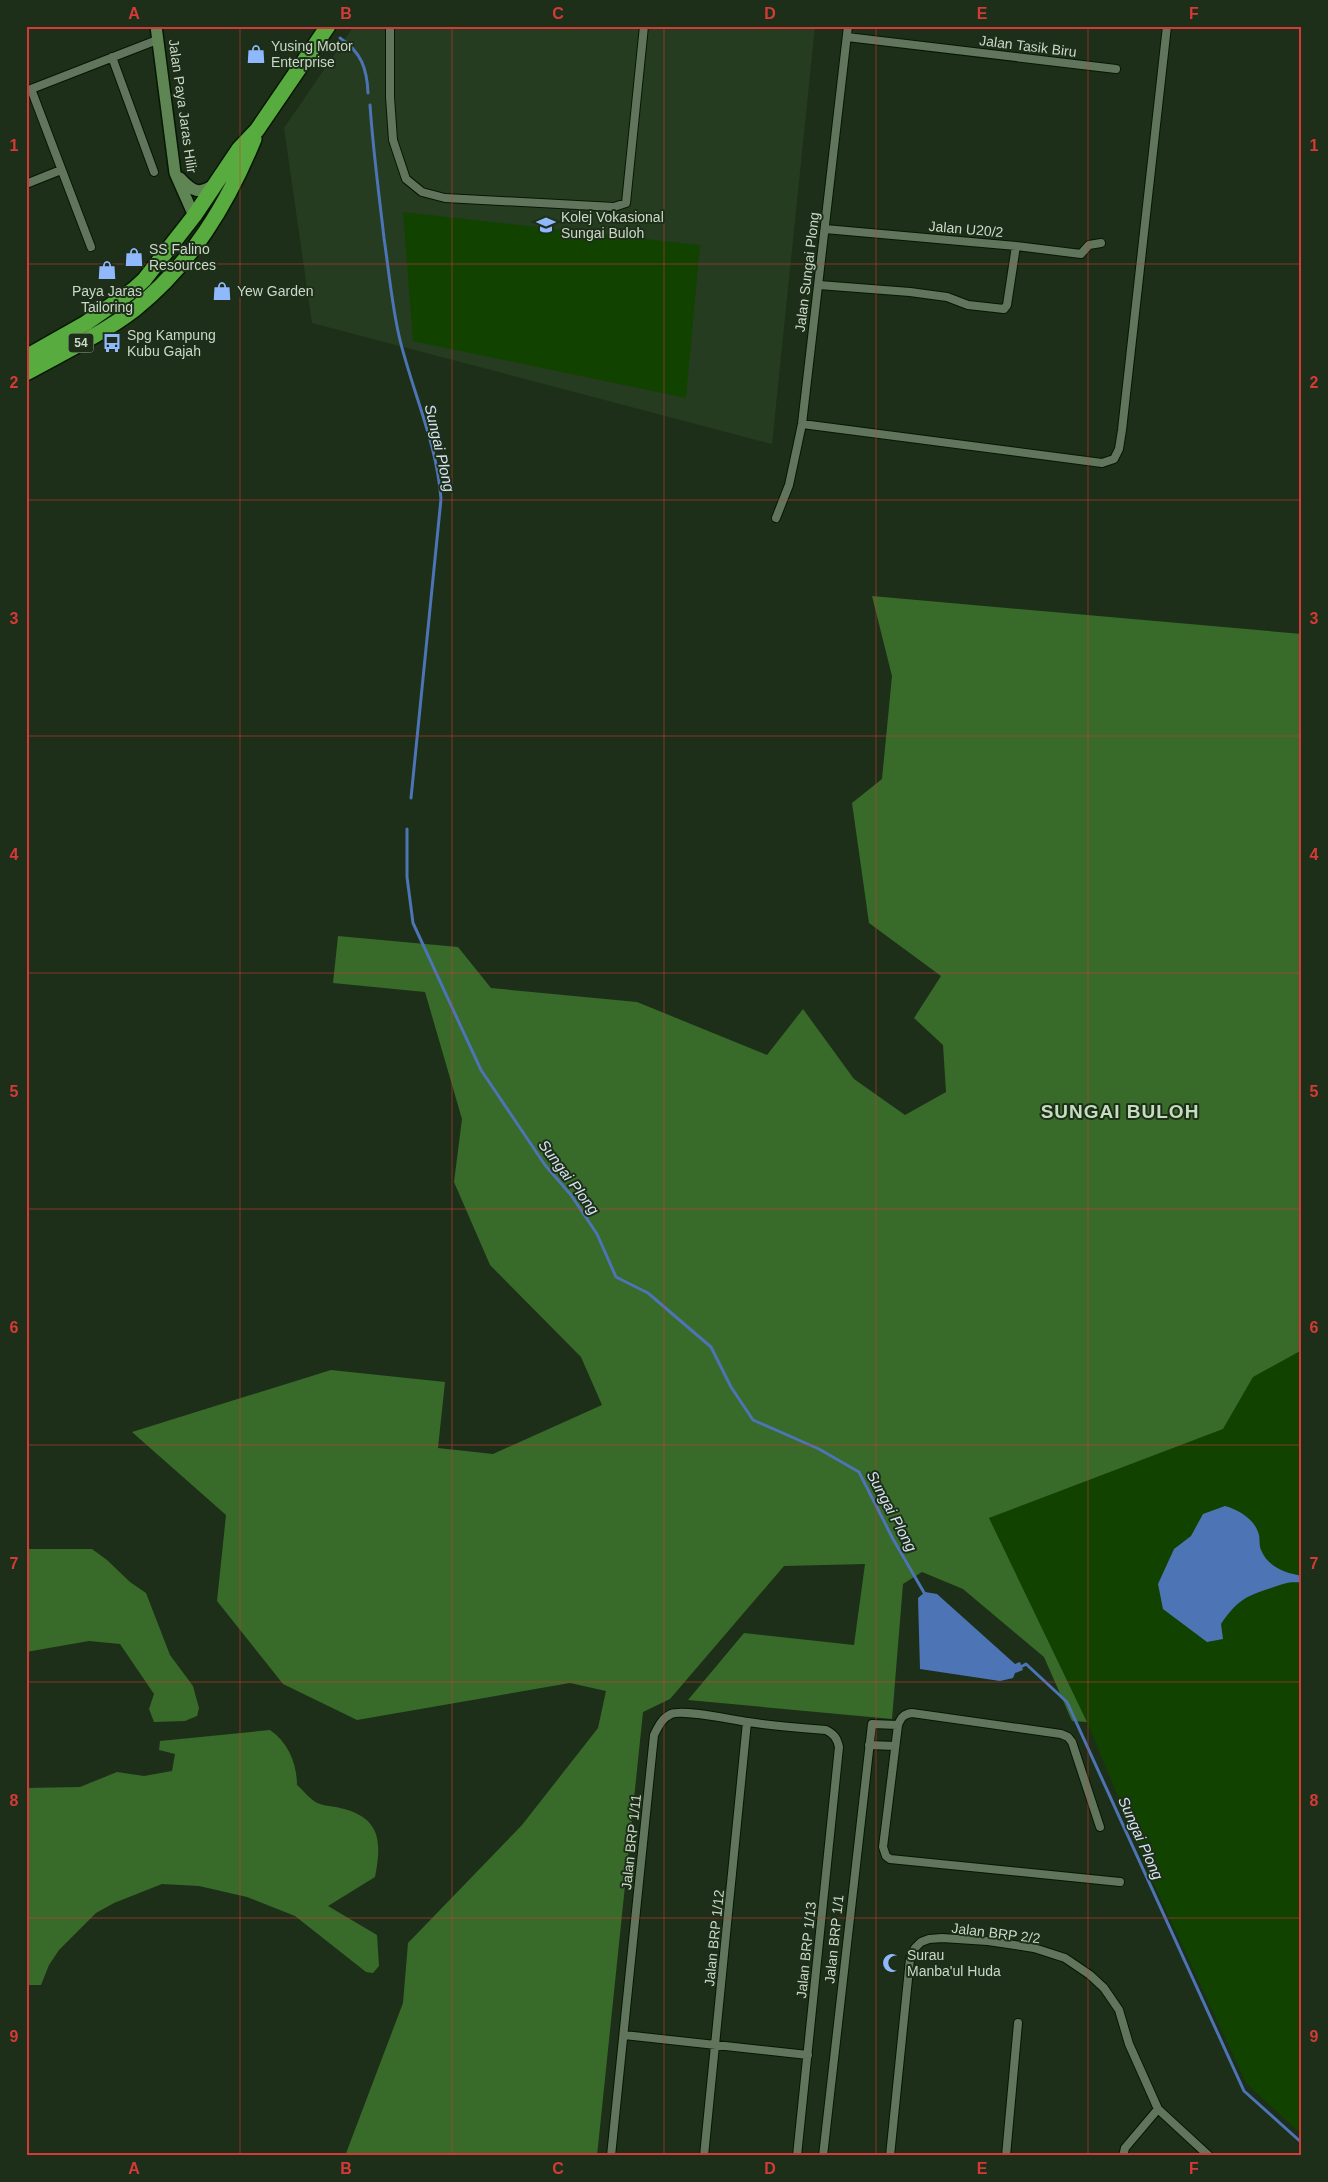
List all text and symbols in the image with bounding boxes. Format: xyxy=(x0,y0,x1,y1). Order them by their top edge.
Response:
text: A xyxy=(128,5,140,22)
text: B xyxy=(340,5,352,22)
text: C xyxy=(552,5,564,22)
text: D xyxy=(764,5,776,22)
text: E xyxy=(977,5,988,22)
text: F xyxy=(1189,5,1199,22)
street label: Jalan Tasik Biru xyxy=(978,32,1078,60)
street label: Jalan Paya Jaras Hilir xyxy=(166,38,200,174)
place label: Yusing Motor Enterprise xyxy=(271,38,353,70)
shop icon: Yusing Motor Enterprise xyxy=(245,43,267,65)
text: 1 xyxy=(10,137,19,154)
text: 1 xyxy=(1310,137,1319,154)
place label: Kolej Vokasional Sungai Buloh xyxy=(561,209,664,241)
street label: Jalan Sungai Plong xyxy=(792,211,822,333)
school or university icon: Kolej Vokasional Sungai Buloh xyxy=(535,214,557,236)
street label: Jalan U20/2 xyxy=(928,218,1004,240)
place label: SS Falino Resources xyxy=(149,241,216,273)
shop icon: SS Falino Resources xyxy=(123,246,145,268)
shop icon: Paya Jaras Tailoring xyxy=(96,259,118,281)
shop icon: Yew Garden xyxy=(211,280,233,302)
place label: Paya Jaras Tailoring xyxy=(72,283,142,315)
place label: Yew Garden xyxy=(237,283,314,299)
place label: Spg Kampung Kubu Gajah xyxy=(127,327,216,359)
bus stop icon: Spg Kampung Kubu Gajah xyxy=(101,332,123,354)
road number: 54 xyxy=(68,333,94,352)
text: 2 xyxy=(10,374,19,391)
text: 2 xyxy=(1310,374,1319,391)
water label: Sungai Plong xyxy=(422,403,458,494)
text: 3 xyxy=(10,610,19,627)
text: 3 xyxy=(1310,610,1319,627)
text: 4 xyxy=(10,846,19,863)
text: 4 xyxy=(1310,846,1319,863)
text: 5 xyxy=(10,1083,19,1100)
text: 5 xyxy=(1310,1083,1319,1100)
district label: SUNGAI BULOH xyxy=(1041,1101,1199,1122)
water label: Sungai Plong xyxy=(535,1136,603,1218)
text: 6 xyxy=(10,1319,19,1336)
text: 6 xyxy=(1310,1319,1319,1336)
water label: Sungai Plong xyxy=(864,1468,921,1555)
text: 7 xyxy=(10,1555,19,1572)
text: 7 xyxy=(1310,1555,1319,1572)
text: 8 xyxy=(10,1792,19,1809)
text: 8 xyxy=(1310,1792,1319,1809)
street label: Jalan BRP 1/11 xyxy=(618,1793,644,1891)
water label: Sungai Plong xyxy=(1115,1794,1167,1883)
street label: Jalan BRP 1/12 xyxy=(701,1889,727,1987)
street label: Jalan BRP 1/1 xyxy=(821,1894,847,1984)
street label: Jalan BRP 1/13 xyxy=(793,1901,819,1999)
street label: Jalan BRP 2/2 xyxy=(951,1920,1041,1946)
place label: Surau Manba'ul Huda xyxy=(907,1947,1001,1979)
mosque icon: Surau Manba'ul Huda xyxy=(881,1952,903,1974)
text: 9 xyxy=(10,2028,19,2045)
text: 9 xyxy=(1310,2028,1319,2045)
text: A xyxy=(128,2160,140,2177)
text: B xyxy=(340,2160,352,2177)
text: C xyxy=(552,2160,564,2177)
text: D xyxy=(764,2160,776,2177)
text: E xyxy=(977,2160,988,2177)
text: F xyxy=(1189,2160,1199,2177)

